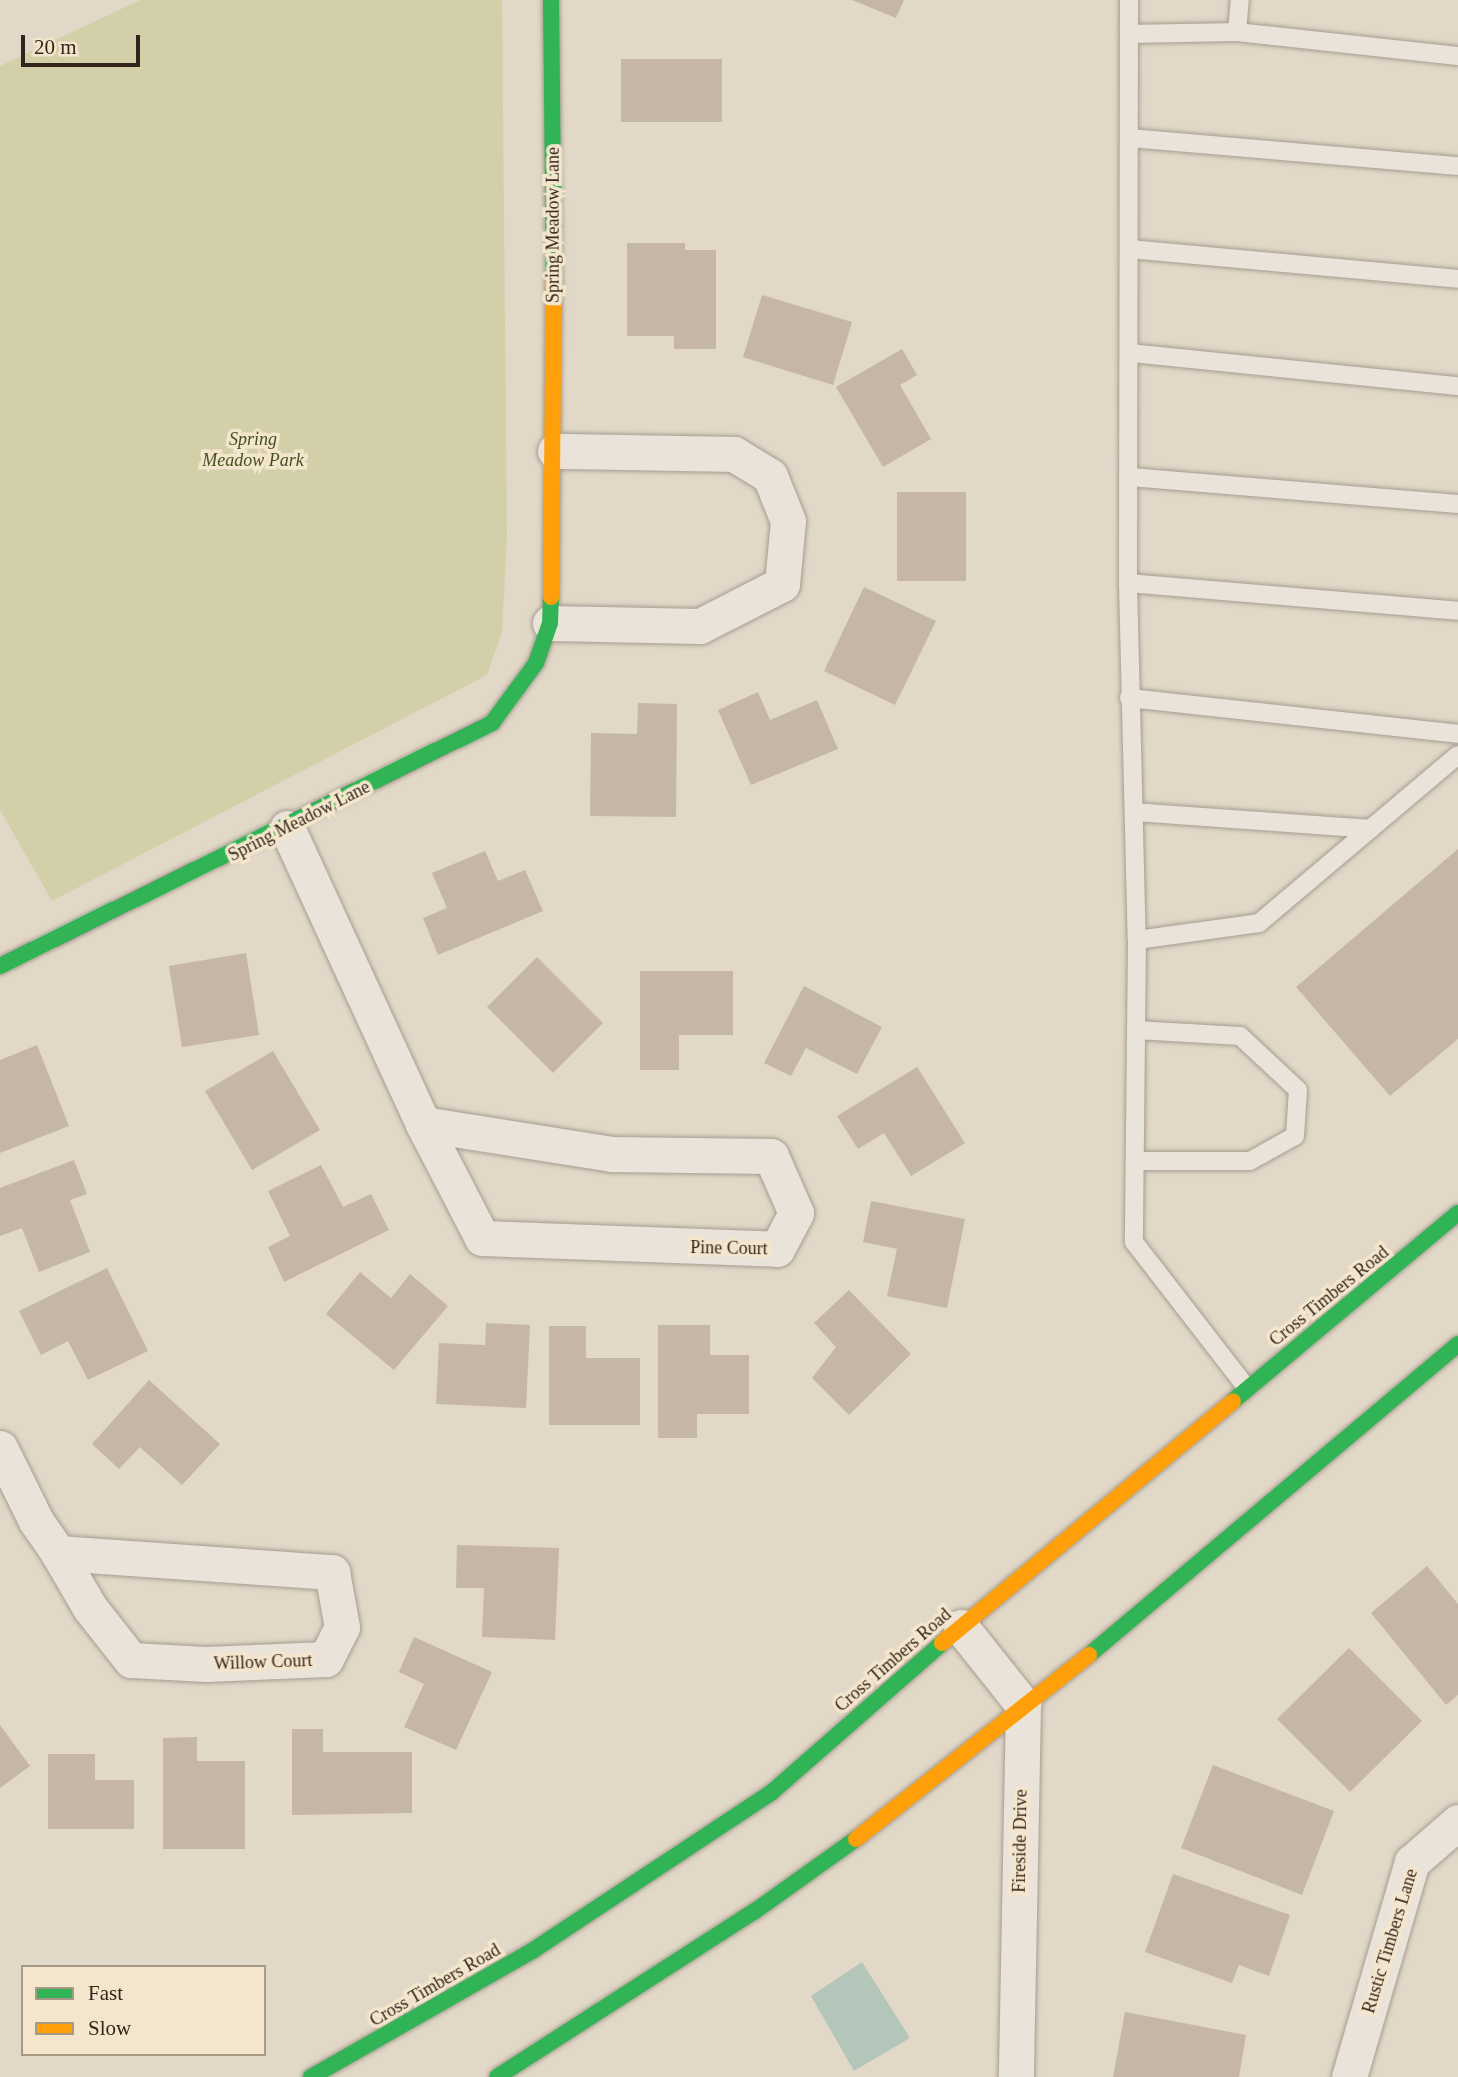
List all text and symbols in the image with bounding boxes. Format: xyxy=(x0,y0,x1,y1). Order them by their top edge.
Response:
scale bar xyxy=(24,21,144,65)
text: 20 m xyxy=(34,35,77,59)
street label: Spring Meadow Lane xyxy=(542,147,564,303)
park label: Spring Meadow Park xyxy=(202,429,304,472)
street label: Spring Meadow Lane xyxy=(225,776,373,866)
street label: Pine Court xyxy=(690,1237,768,1259)
street label: Cross Timbers Road xyxy=(1265,1241,1393,1351)
street label: Cross Timbers Road xyxy=(830,1604,956,1716)
street label: Willow Court xyxy=(213,1649,313,1675)
street label: Fireside Drive xyxy=(1008,1789,1032,1893)
street label: Rustic Timbers Lane xyxy=(1358,1866,1422,2016)
street label: Cross Timbers Road xyxy=(366,1939,504,2031)
legend xyxy=(21,1965,266,2056)
text: Fast xyxy=(88,1981,123,2005)
text: Slow xyxy=(88,2016,131,2040)

